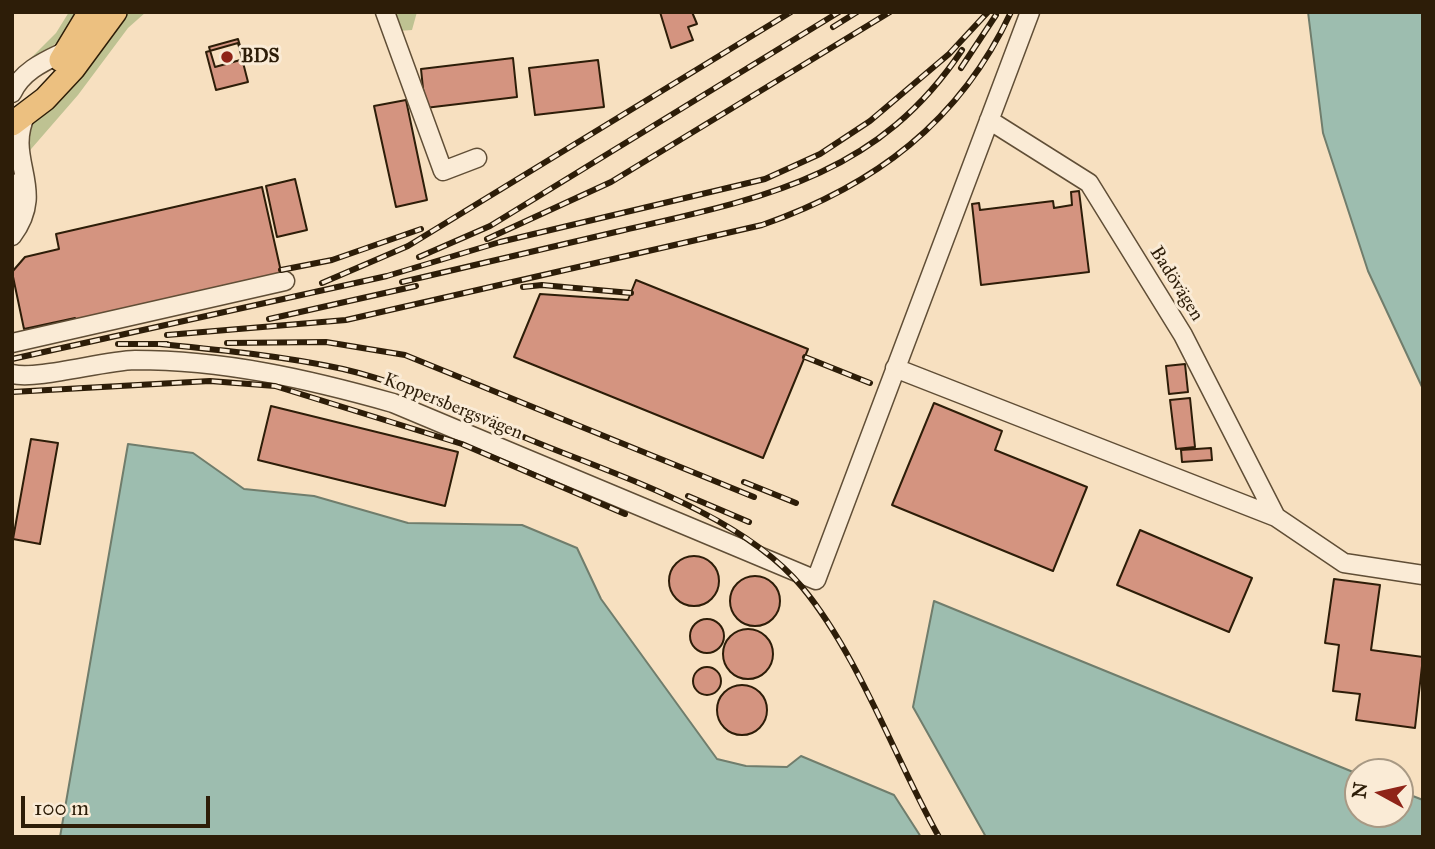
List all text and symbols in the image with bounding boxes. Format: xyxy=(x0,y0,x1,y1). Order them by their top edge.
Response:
place label: BDS xyxy=(241,46,279,68)
marker: BDS xyxy=(219,49,235,65)
street label: Badövägen xyxy=(1144,242,1208,326)
street label: Koppersbergsvägen xyxy=(380,369,526,445)
north arrow xyxy=(1344,758,1414,828)
text: N xyxy=(1347,781,1372,800)
scale bar xyxy=(24,782,214,826)
text: 100 m xyxy=(34,795,89,821)

